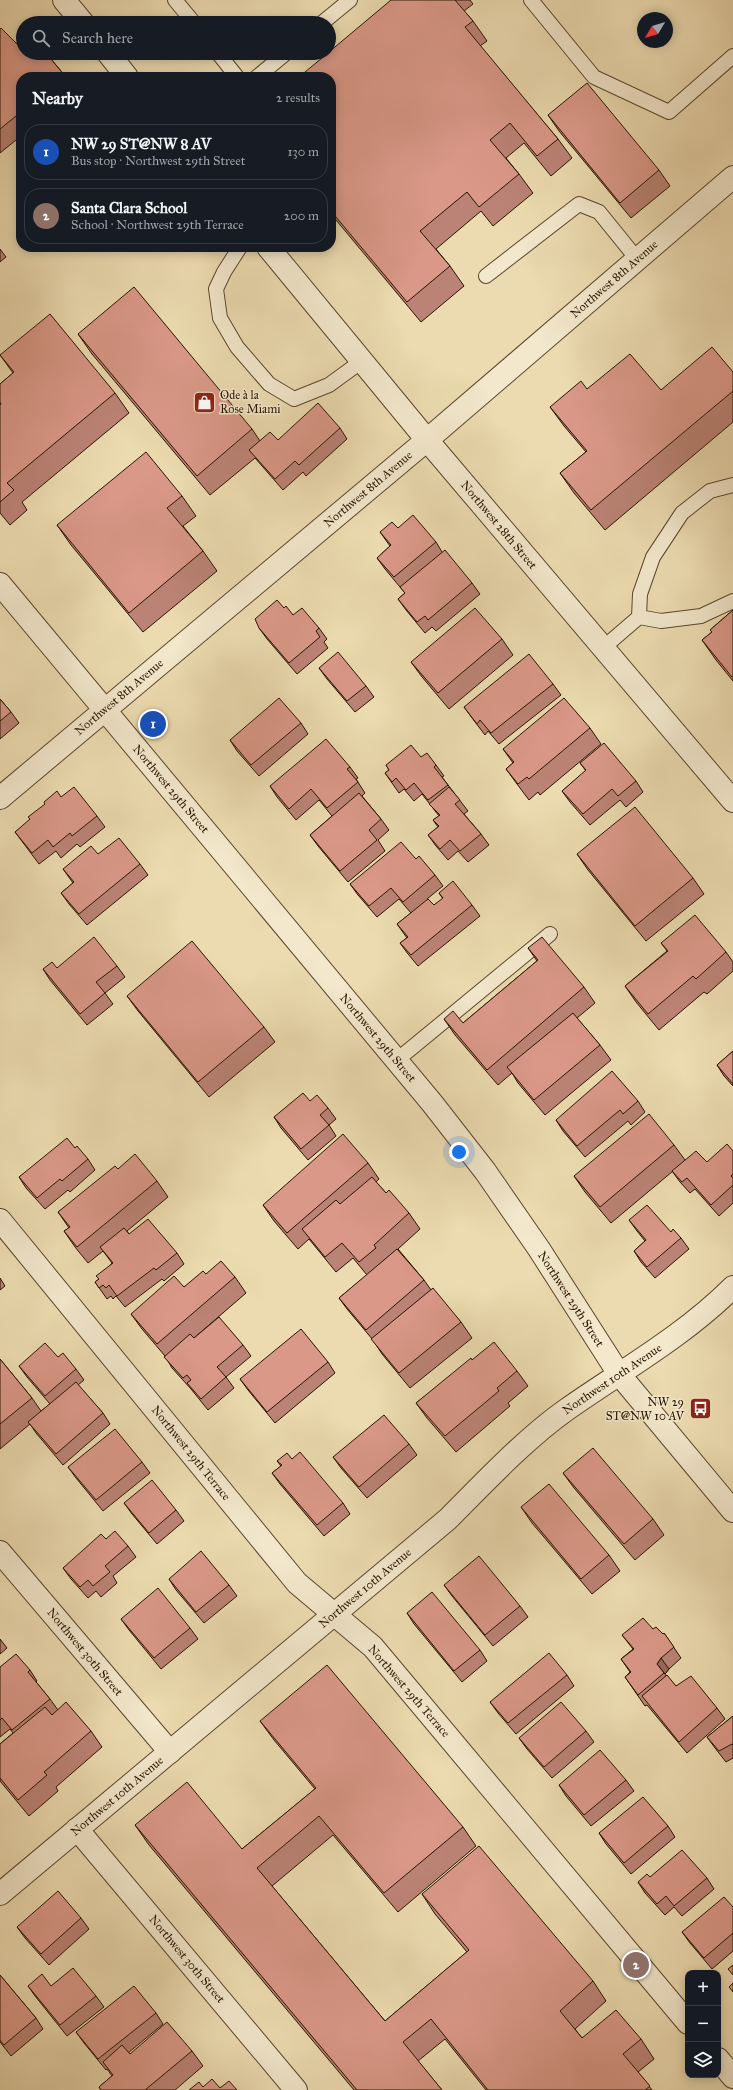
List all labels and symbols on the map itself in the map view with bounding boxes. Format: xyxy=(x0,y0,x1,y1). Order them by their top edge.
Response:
north arrow xyxy=(637,12,673,48)
street label: Northwest 8th Avenue xyxy=(567,237,661,321)
place label: Ode à la Rose Miami xyxy=(220,388,281,416)
shop icon: Ode à la Rose Miami xyxy=(191,389,217,415)
street label: Northwest 8th Avenue xyxy=(321,448,415,530)
street label: Northwest 28th Street xyxy=(458,478,540,573)
street label: Northwest 8th Avenue xyxy=(72,656,166,738)
pin: 1 xyxy=(140,709,166,739)
street label: Northwest 29th Street xyxy=(130,742,213,837)
street label: Northwest 29th Street xyxy=(337,991,420,1086)
your location xyxy=(449,1142,469,1162)
street label: Northwest 29th Street xyxy=(535,1249,608,1350)
street label: Northwest 10th Avenue xyxy=(560,1341,664,1417)
place label: NW 29 ST@NW 10 AV xyxy=(606,1395,685,1423)
bus stop icon: NW 29 ST@NW 10 AV xyxy=(687,1396,713,1422)
street label: Northwest 29th Terrace xyxy=(149,1403,233,1503)
street label: Northwest 10th Avenue xyxy=(316,1545,414,1631)
street label: Northwest 30th Street xyxy=(44,1605,126,1699)
street label: Northwest 29th Terrace xyxy=(365,1642,453,1740)
street label: Northwest 10th Avenue xyxy=(68,1753,166,1839)
street label: Northwest 30th Street xyxy=(146,1912,228,2006)
pin: 2 xyxy=(623,1950,649,1980)

